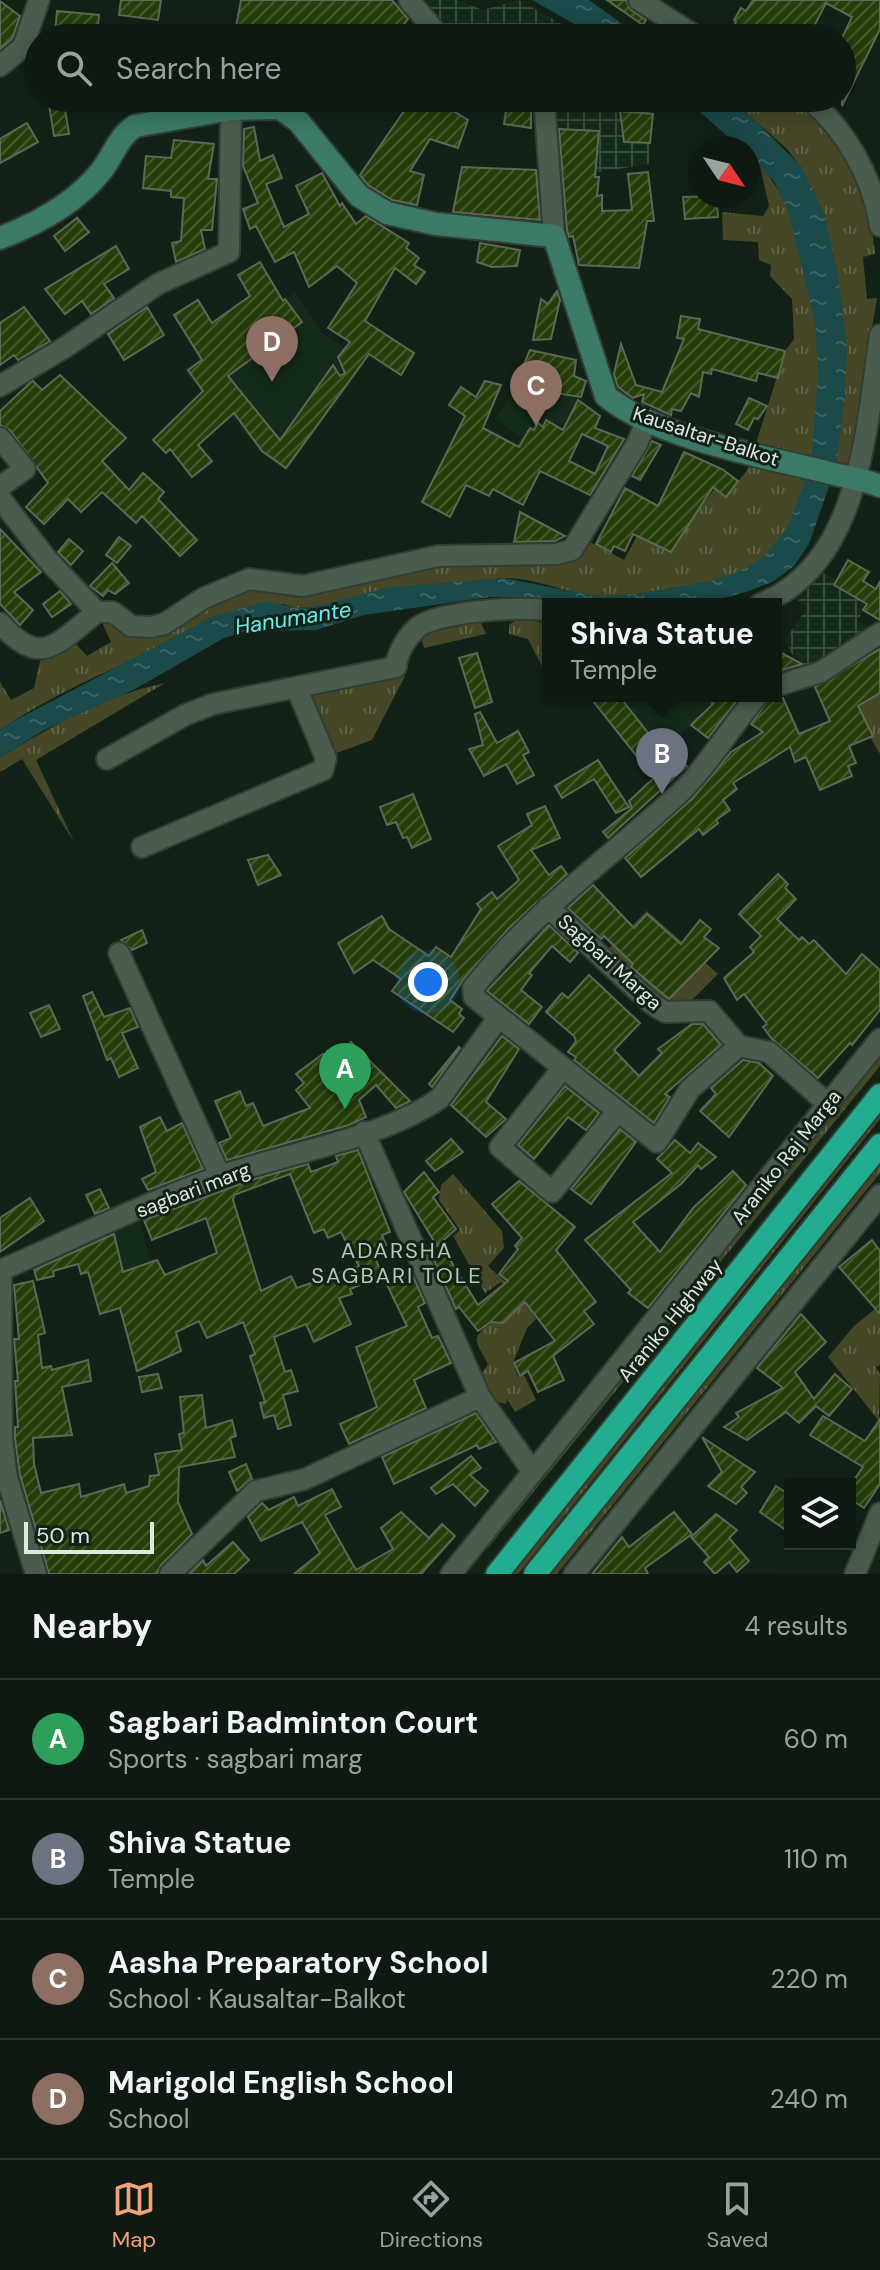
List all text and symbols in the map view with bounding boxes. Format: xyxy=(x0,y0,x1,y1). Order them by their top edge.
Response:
search box xyxy=(24,24,856,112)
icon: search xyxy=(52,46,96,90)
text: Search here xyxy=(116,49,282,88)
north arrow xyxy=(688,136,760,208)
pin: D xyxy=(246,316,298,382)
pin: C xyxy=(510,360,562,426)
street label: Kausaltar-Balkot xyxy=(630,400,782,472)
water label: Hanumante xyxy=(233,595,353,641)
popup xyxy=(542,598,782,702)
text: Shiva Statue xyxy=(570,614,754,653)
text: Temple xyxy=(570,653,657,687)
pin: B xyxy=(636,728,688,794)
street label: Sagbari Marga xyxy=(552,908,668,1016)
your location xyxy=(408,962,448,1002)
pin: A xyxy=(319,1043,371,1109)
street label: Araniko Raj Marga xyxy=(725,1084,847,1230)
street label: sagbari marg xyxy=(132,1156,254,1224)
district label: ADARSHA SAGBARI TOLE xyxy=(311,1236,483,1290)
street label: Araniko Highway xyxy=(612,1253,728,1387)
map controls xyxy=(784,1478,856,1550)
button: layers xyxy=(784,1478,856,1550)
scale bar xyxy=(24,1518,154,1554)
text: 50 m xyxy=(36,1521,90,1550)
text: Nearby xyxy=(32,1604,152,1649)
text: 4 results xyxy=(744,1609,848,1643)
text: Sagbari Badminton Court xyxy=(108,1703,478,1742)
text: A xyxy=(49,1722,67,1756)
text: 60 m xyxy=(784,1722,848,1756)
text: Sports · sagbari marg xyxy=(108,1742,363,1776)
text: Shiva Statue xyxy=(108,1823,292,1862)
text: B xyxy=(50,1842,66,1876)
text: 110 m xyxy=(784,1842,848,1876)
text: Temple xyxy=(108,1862,195,1896)
text: Aasha Preparatory School xyxy=(108,1943,489,1982)
text: C xyxy=(48,1962,68,1996)
text: 220 m xyxy=(770,1962,848,1996)
text: School · Kausaltar-Balkot xyxy=(108,1982,406,2016)
text: Marigold English School xyxy=(108,2063,454,2102)
text: D xyxy=(49,2082,67,2116)
text: 240 m xyxy=(770,2082,848,2116)
text: School xyxy=(108,2102,190,2136)
tab: Map xyxy=(112,2177,156,2254)
tab: Directions xyxy=(380,2177,483,2254)
tab: Saved xyxy=(707,2177,768,2254)

